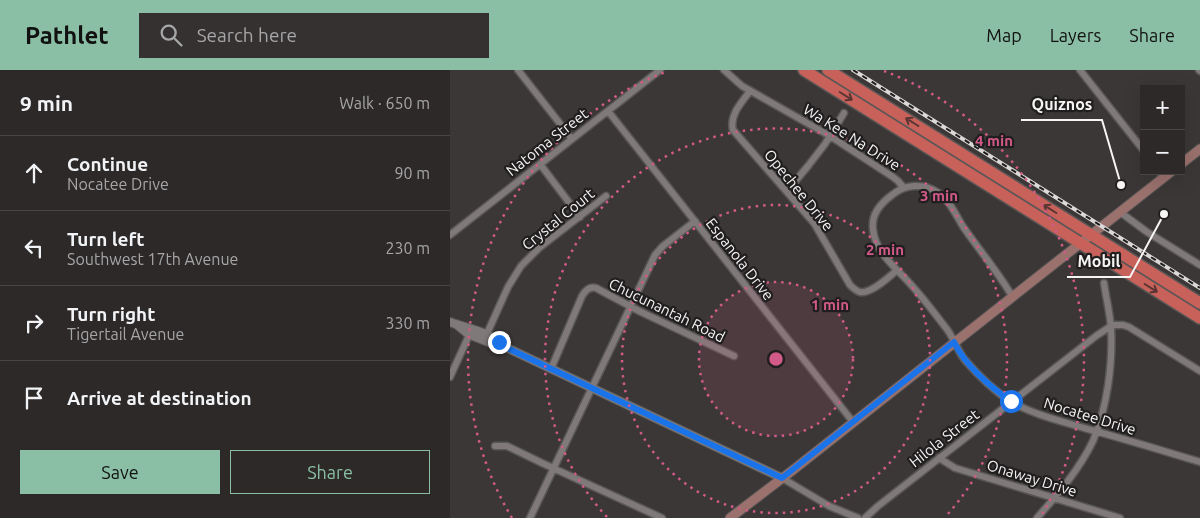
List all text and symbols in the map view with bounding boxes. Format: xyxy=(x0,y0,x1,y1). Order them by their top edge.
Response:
search box xyxy=(139,13,489,58)
icon: search xyxy=(157,21,185,49)
text: Pathlet xyxy=(25,22,109,49)
text: Search here xyxy=(197,24,297,46)
text: Map xyxy=(986,25,1022,45)
text: Layers xyxy=(1050,25,1101,45)
text: Share xyxy=(1129,25,1175,45)
map controls xyxy=(1140,85,1185,175)
button: + xyxy=(1140,85,1185,130)
callout: Quiznos xyxy=(1021,89,1102,120)
text: 9 min xyxy=(20,91,73,115)
one-way arrow xyxy=(838,91,852,101)
text: Walk · 650 m xyxy=(339,94,430,112)
text: Quiznos xyxy=(1032,95,1092,113)
street label: Wa Kee Na Drive xyxy=(800,100,904,174)
street label: Natoma Street xyxy=(503,105,591,179)
one-way arrow xyxy=(905,117,919,128)
button: − xyxy=(1140,130,1185,175)
text: 4 min xyxy=(975,132,1013,149)
street label: Opechee Drive xyxy=(761,146,837,234)
text: Continue xyxy=(67,153,148,175)
icon: ahead xyxy=(20,159,48,187)
text: 90 m xyxy=(394,164,430,182)
text: Nocatee Drive xyxy=(67,175,169,193)
street label: Crystal Court xyxy=(518,185,598,253)
text: 3 min xyxy=(920,187,958,204)
one-way arrow xyxy=(1043,203,1057,213)
street label: Espanola Drive xyxy=(703,215,777,303)
text: Turn left xyxy=(67,228,145,250)
icon: left xyxy=(20,234,48,262)
text: 230 m xyxy=(385,239,430,257)
text: 2 min xyxy=(866,241,904,258)
callout: Mobil xyxy=(1067,246,1130,277)
text: Southwest 17th Avenue xyxy=(67,250,238,268)
text: Mobil xyxy=(1078,252,1121,270)
street label: Chucunantah Road xyxy=(606,275,728,345)
one-way arrow xyxy=(1144,282,1158,293)
text: 1 min xyxy=(811,296,849,313)
text: Turn right xyxy=(67,303,155,325)
icon: right xyxy=(20,309,48,337)
text: 330 m xyxy=(385,314,430,332)
text: Tigertail Avenue xyxy=(67,325,184,343)
route end xyxy=(488,331,511,354)
centre of rings xyxy=(767,350,785,368)
icon: arrive xyxy=(20,384,48,412)
text: Arrive at destination xyxy=(67,387,252,409)
route start xyxy=(1000,390,1023,413)
street label: Nocatee Drive xyxy=(1042,394,1138,438)
street label: Hilola Street xyxy=(906,405,982,470)
button: Save xyxy=(20,450,220,494)
button: Share xyxy=(230,450,430,494)
street label: Onaway Drive xyxy=(985,456,1079,500)

